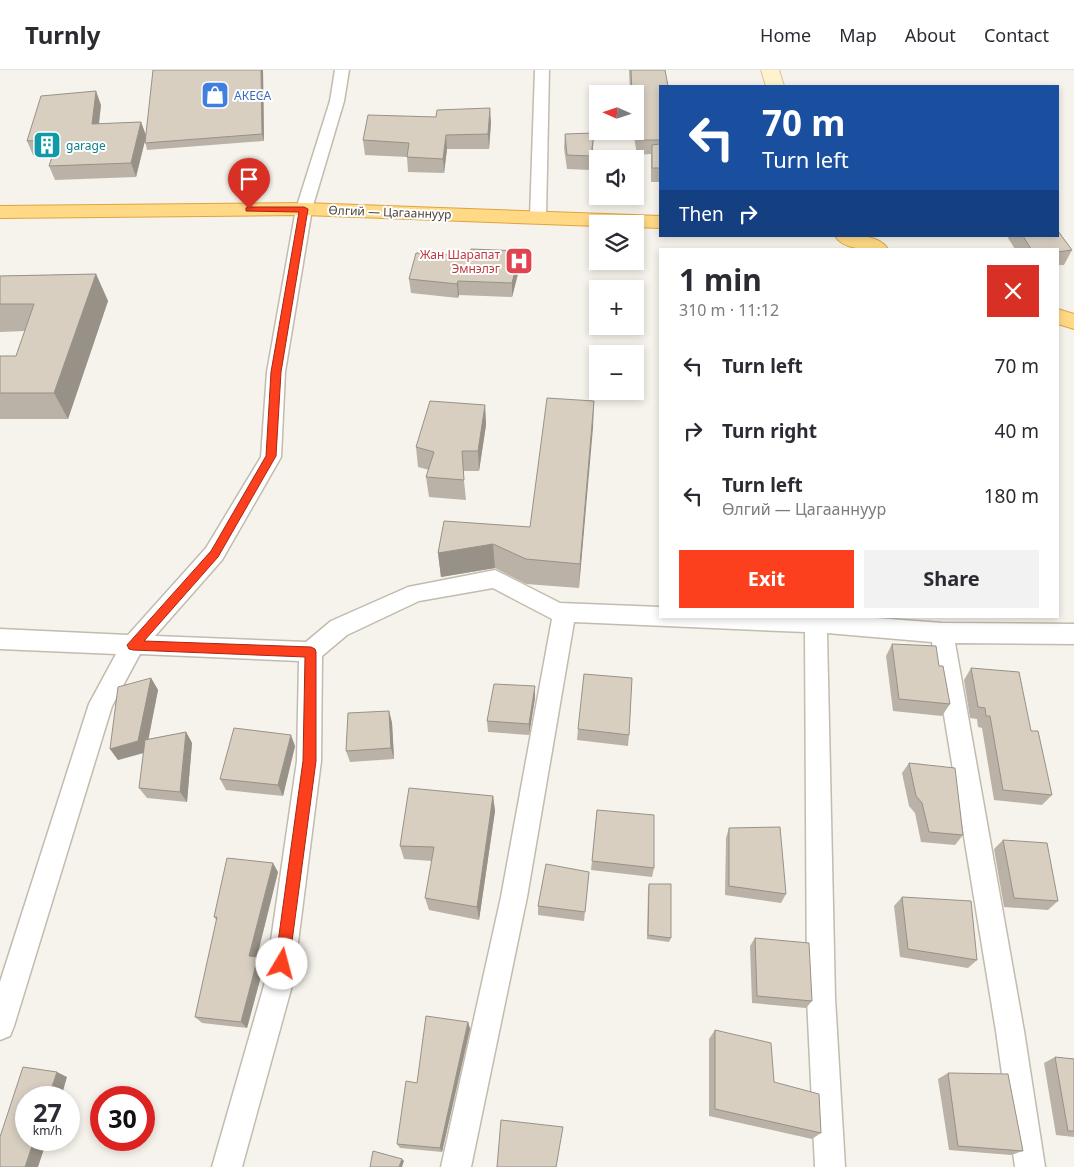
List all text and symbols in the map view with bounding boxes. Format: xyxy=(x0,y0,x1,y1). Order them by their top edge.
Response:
text: Turnly xyxy=(25,18,100,51)
text: Home xyxy=(760,23,811,47)
text: Map xyxy=(839,23,877,47)
text: About xyxy=(905,23,956,47)
text: Contact xyxy=(984,23,1049,47)
shop icon: АКЕСА xyxy=(200,80,230,110)
north arrow xyxy=(589,85,644,140)
map controls xyxy=(589,85,644,400)
place label: АКЕСА xyxy=(234,87,272,104)
text: 70 m xyxy=(762,99,845,146)
icon: left xyxy=(679,105,744,170)
building icon: garage xyxy=(32,130,62,160)
place label: garage xyxy=(66,137,106,154)
text: Turn left xyxy=(762,144,849,174)
button: sound xyxy=(589,150,644,205)
pin xyxy=(228,158,270,209)
icon: arrive xyxy=(235,165,263,193)
icon: right xyxy=(734,200,762,228)
street label: Өлгий — Цагааннуур xyxy=(328,201,452,223)
text: Then xyxy=(679,201,724,227)
button: layers xyxy=(589,215,644,270)
place label: Жан Шарапат Эмнэлэг xyxy=(420,246,500,277)
hospital icon: Жан Шарапат Эмнэлэг xyxy=(504,246,534,276)
text: 1 min xyxy=(679,259,762,300)
button: close xyxy=(987,265,1039,317)
button: + xyxy=(589,280,644,335)
text: 310 m · 11:12 xyxy=(679,299,779,321)
button: − xyxy=(589,345,644,400)
icon: left xyxy=(679,352,707,380)
text: Turn left xyxy=(722,353,803,379)
text: 70 m xyxy=(995,353,1039,379)
icon: right xyxy=(679,417,707,445)
text: Turn right xyxy=(722,418,817,444)
text: 40 m xyxy=(995,418,1039,444)
text: Turn left xyxy=(722,472,803,498)
icon: left xyxy=(679,482,707,510)
text: 180 m xyxy=(984,483,1039,509)
text: Өлгий — Цагааннуур xyxy=(722,498,886,520)
button: Exit xyxy=(679,550,854,608)
button: Share xyxy=(864,550,1039,608)
position arrow xyxy=(255,937,307,989)
speed limit sign: 30 xyxy=(90,1086,155,1151)
text: 27 xyxy=(33,1095,62,1129)
text: km/h xyxy=(33,1122,62,1139)

